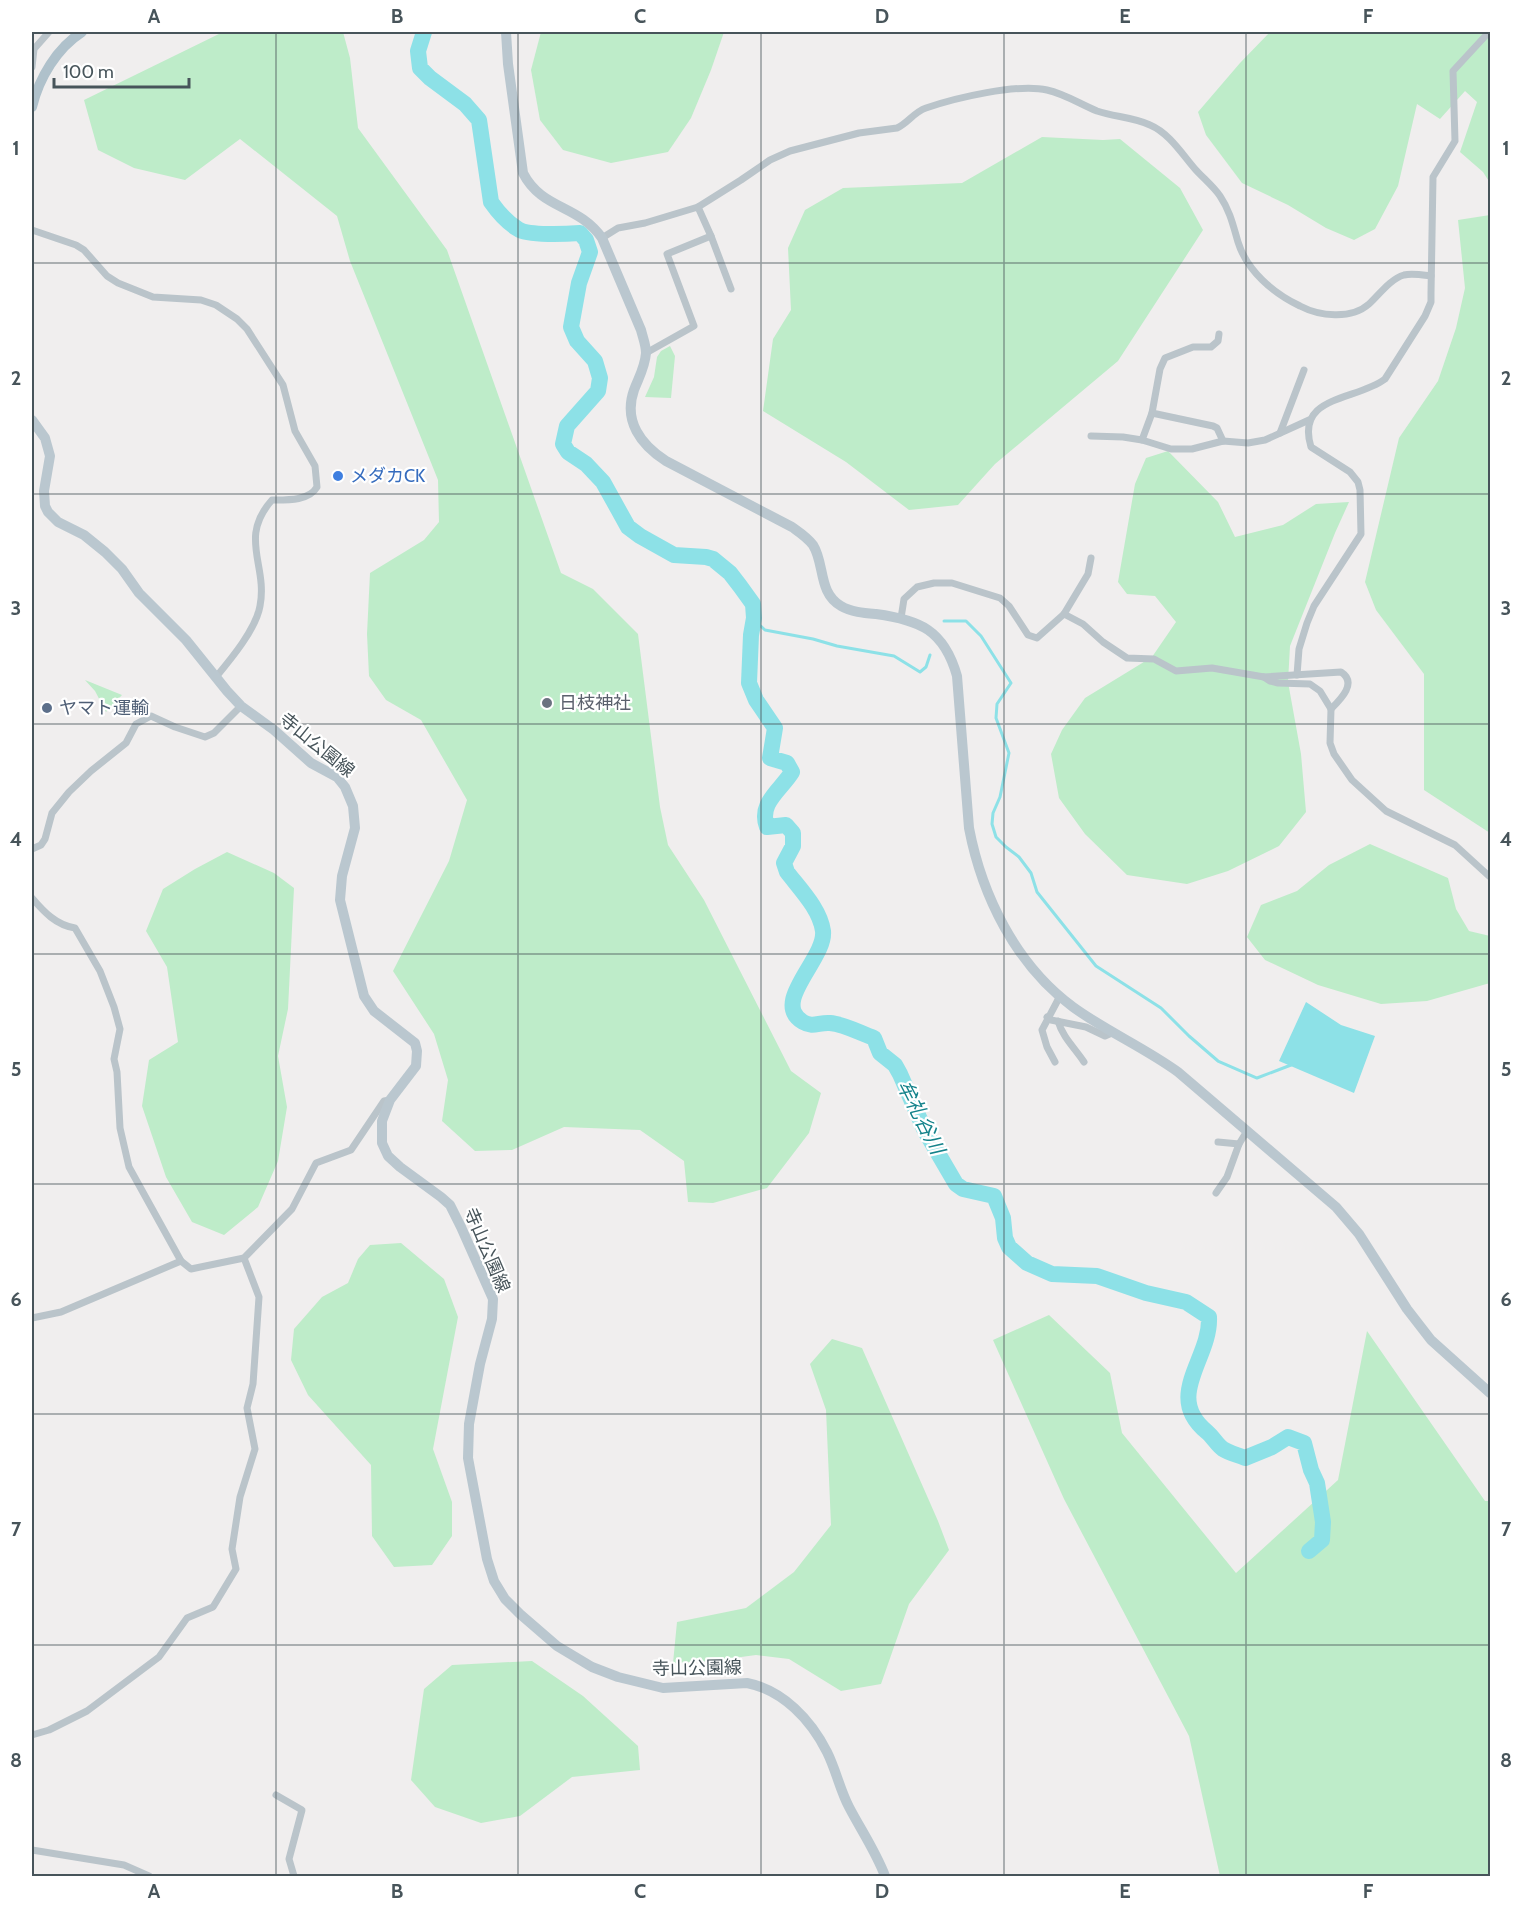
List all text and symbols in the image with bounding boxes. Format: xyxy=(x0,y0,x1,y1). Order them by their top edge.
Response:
text: A xyxy=(148,4,161,28)
text: B xyxy=(391,4,403,28)
text: C xyxy=(634,4,646,28)
text: D xyxy=(875,4,889,28)
text: E xyxy=(1119,4,1131,28)
text: F xyxy=(1363,4,1374,28)
scale bar xyxy=(54,51,189,89)
text: 100 m xyxy=(63,61,114,83)
text: 1 xyxy=(12,136,20,160)
text: 1 xyxy=(1502,136,1510,160)
text: 2 xyxy=(11,366,21,390)
text: 2 xyxy=(1501,366,1511,390)
place label: メダカCK xyxy=(350,465,426,487)
marker: メダカCK xyxy=(331,469,345,483)
text: 3 xyxy=(11,596,21,620)
text: 3 xyxy=(1501,596,1511,620)
place label: 日枝神社 xyxy=(559,692,631,714)
marker: 日枝神社 xyxy=(540,696,554,710)
place label: ヤマト運輸 xyxy=(59,697,149,719)
marker: ヤマト運輸 xyxy=(40,701,54,715)
street label: 寺山公園線 xyxy=(275,708,359,782)
text: 4 xyxy=(10,827,22,851)
text: 4 xyxy=(1500,827,1512,851)
text: 5 xyxy=(11,1057,21,1081)
text: 5 xyxy=(1501,1057,1511,1081)
water label: 牟礼谷川 xyxy=(892,1076,951,1160)
street label: 寺山公園線 xyxy=(459,1204,515,1296)
text: 6 xyxy=(10,1287,22,1311)
text: 6 xyxy=(1500,1287,1512,1311)
text: 7 xyxy=(11,1517,22,1541)
text: 7 xyxy=(1501,1517,1512,1541)
street label: 寺山公園線 xyxy=(652,1656,742,1680)
text: 8 xyxy=(10,1748,22,1772)
text: 8 xyxy=(1500,1748,1512,1772)
text: A xyxy=(148,1879,161,1903)
text: B xyxy=(391,1879,403,1903)
text: C xyxy=(634,1879,646,1903)
text: D xyxy=(875,1879,889,1903)
text: E xyxy=(1119,1879,1131,1903)
text: F xyxy=(1363,1879,1374,1903)

